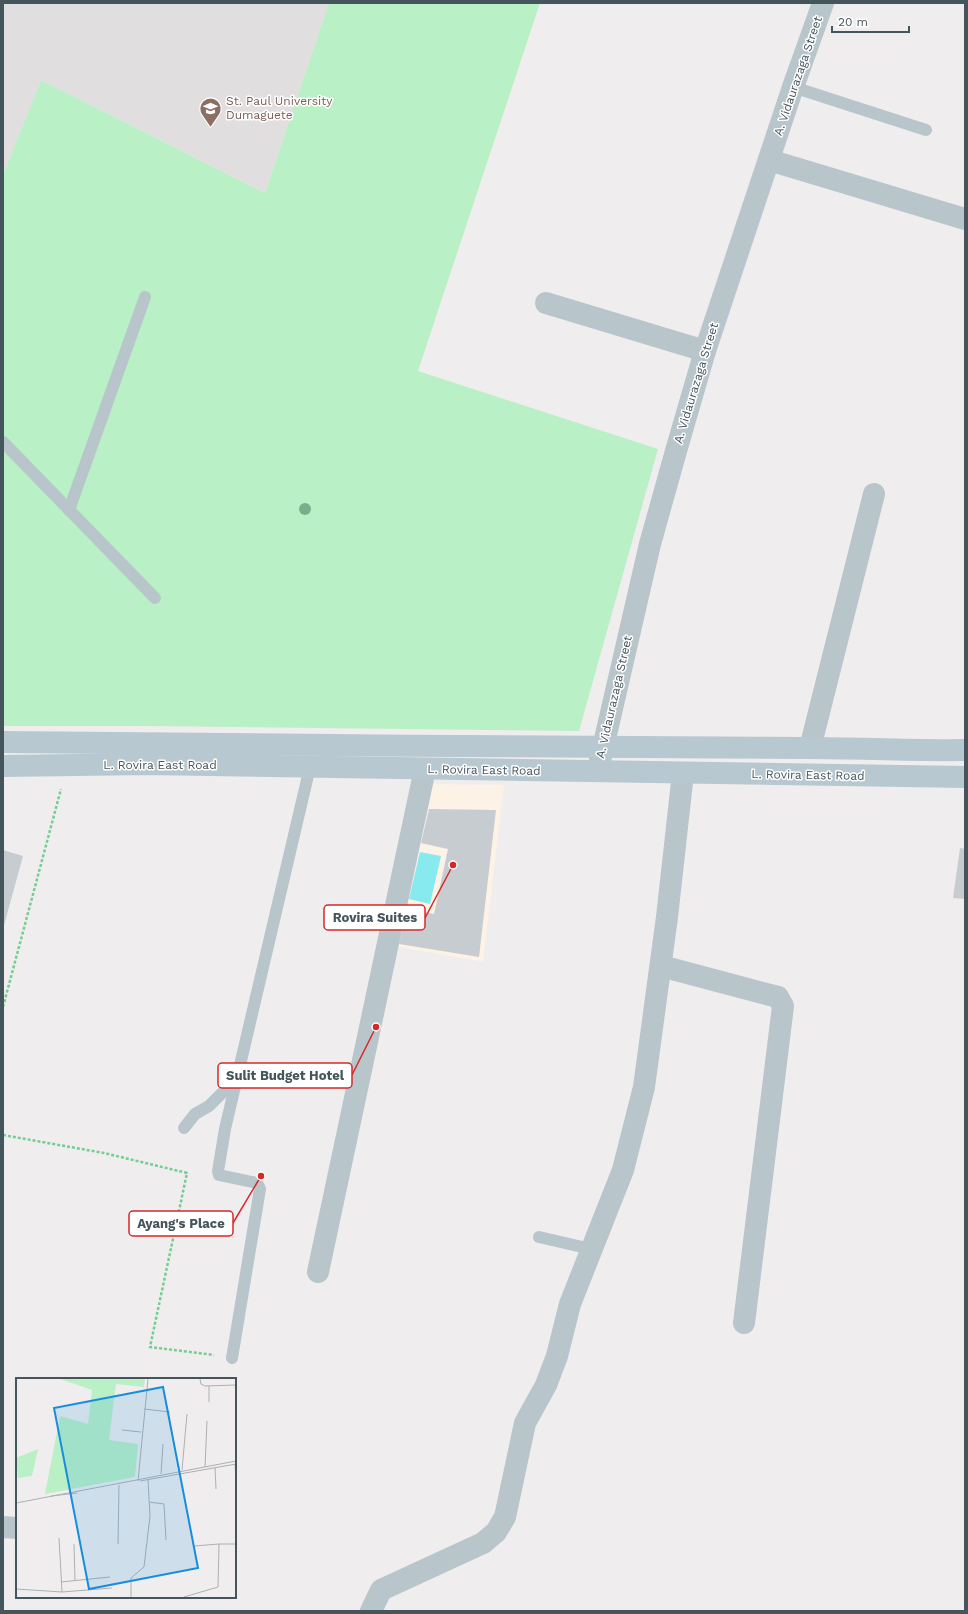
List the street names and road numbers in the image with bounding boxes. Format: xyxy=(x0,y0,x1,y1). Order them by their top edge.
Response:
street label: A. Vidaurazaga Street xyxy=(771,14,825,138)
street label: A. Vidaurazaga Street xyxy=(671,321,721,445)
street label: A. Vidaurazaga Street xyxy=(593,634,635,760)
street label: L. Rovira East Road xyxy=(103,758,217,772)
street label: L. Rovira East Road xyxy=(427,762,541,778)
street label: L. Rovira East Road xyxy=(751,767,865,783)

